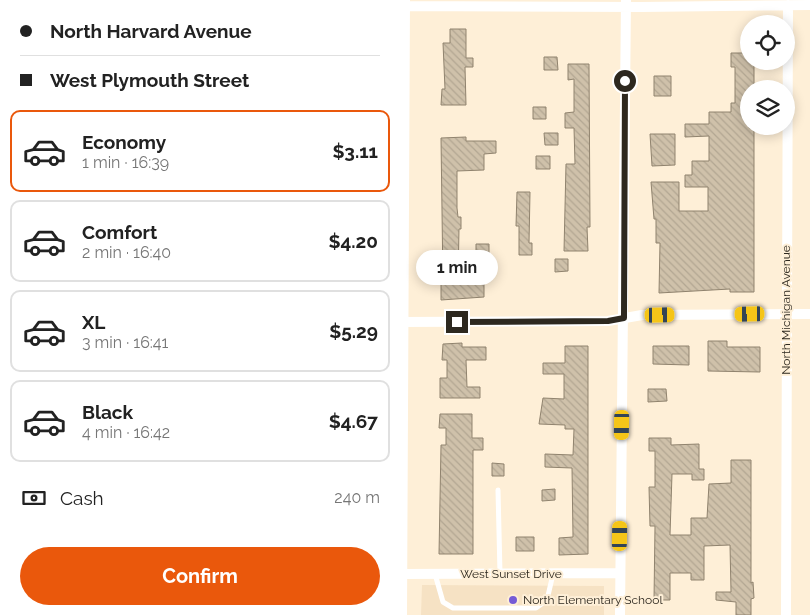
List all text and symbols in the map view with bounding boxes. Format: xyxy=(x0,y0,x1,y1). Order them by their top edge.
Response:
map controls xyxy=(740,15,795,135)
button: locate xyxy=(740,15,795,70)
text: North Harvard Avenue xyxy=(50,20,252,42)
text: West Plymouth Street xyxy=(50,69,249,91)
route start xyxy=(614,70,636,92)
button: layers xyxy=(740,80,795,135)
icon: car xyxy=(22,129,67,174)
text: Economy xyxy=(82,131,166,153)
text: $3.11 xyxy=(332,140,378,162)
text: 1 min · 16:39 xyxy=(82,153,169,172)
icon: car xyxy=(22,219,67,264)
text: Comfort xyxy=(82,221,157,243)
text: $4.20 xyxy=(328,230,378,252)
text: 2 min · 16:40 xyxy=(82,243,171,262)
street label: North Michigan Avenue xyxy=(779,245,793,375)
callout: 1 min xyxy=(416,250,498,284)
text: 1 min xyxy=(437,258,477,277)
car xyxy=(734,306,765,322)
car xyxy=(644,307,675,323)
icon: car xyxy=(22,309,67,354)
text: XL xyxy=(82,311,105,333)
route end xyxy=(446,311,468,333)
text: $5.29 xyxy=(329,320,378,342)
text: 3 min · 16:41 xyxy=(82,333,168,352)
icon: car xyxy=(22,399,67,444)
text: Black xyxy=(82,401,133,423)
text: $4.67 xyxy=(329,410,378,432)
car xyxy=(614,410,629,440)
text: 4 min · 16:42 xyxy=(82,423,170,442)
icon: cash xyxy=(20,484,48,512)
text: Cash xyxy=(60,487,104,509)
text: 240 m xyxy=(334,488,380,507)
car xyxy=(612,521,627,551)
button: Confirm xyxy=(20,547,380,605)
street label: West Sunset Drive xyxy=(460,567,562,581)
place label: North Elementary School xyxy=(523,593,663,607)
marker: North Elementary School xyxy=(507,594,519,606)

